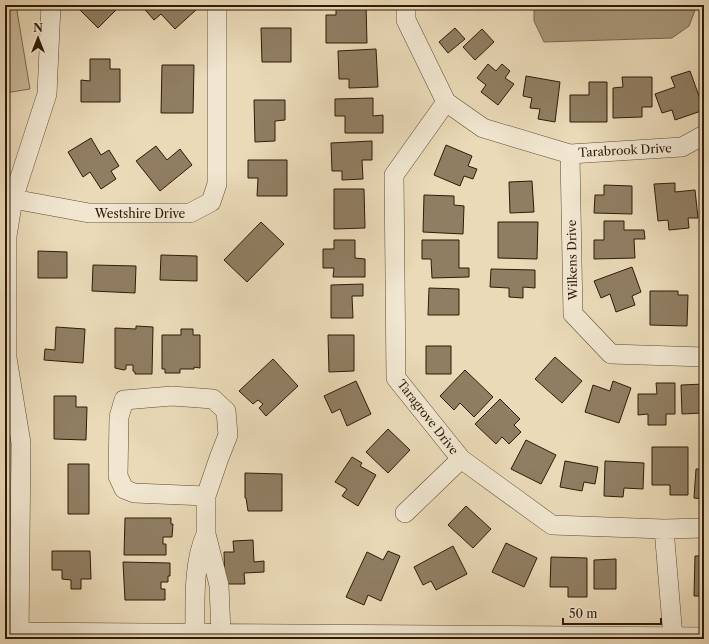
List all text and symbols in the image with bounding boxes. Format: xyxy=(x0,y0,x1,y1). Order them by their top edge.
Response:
north arrow xyxy=(18,18,58,58)
text: N xyxy=(33,21,43,35)
street label: Tarabrook Drive xyxy=(578,140,672,160)
street label: Westshire Drive xyxy=(94,206,186,221)
street label: Wilkens Drive xyxy=(564,219,580,301)
street label: Taragrove Drive xyxy=(394,377,462,458)
scale bar xyxy=(563,600,661,626)
text: 50 m xyxy=(569,606,598,621)

